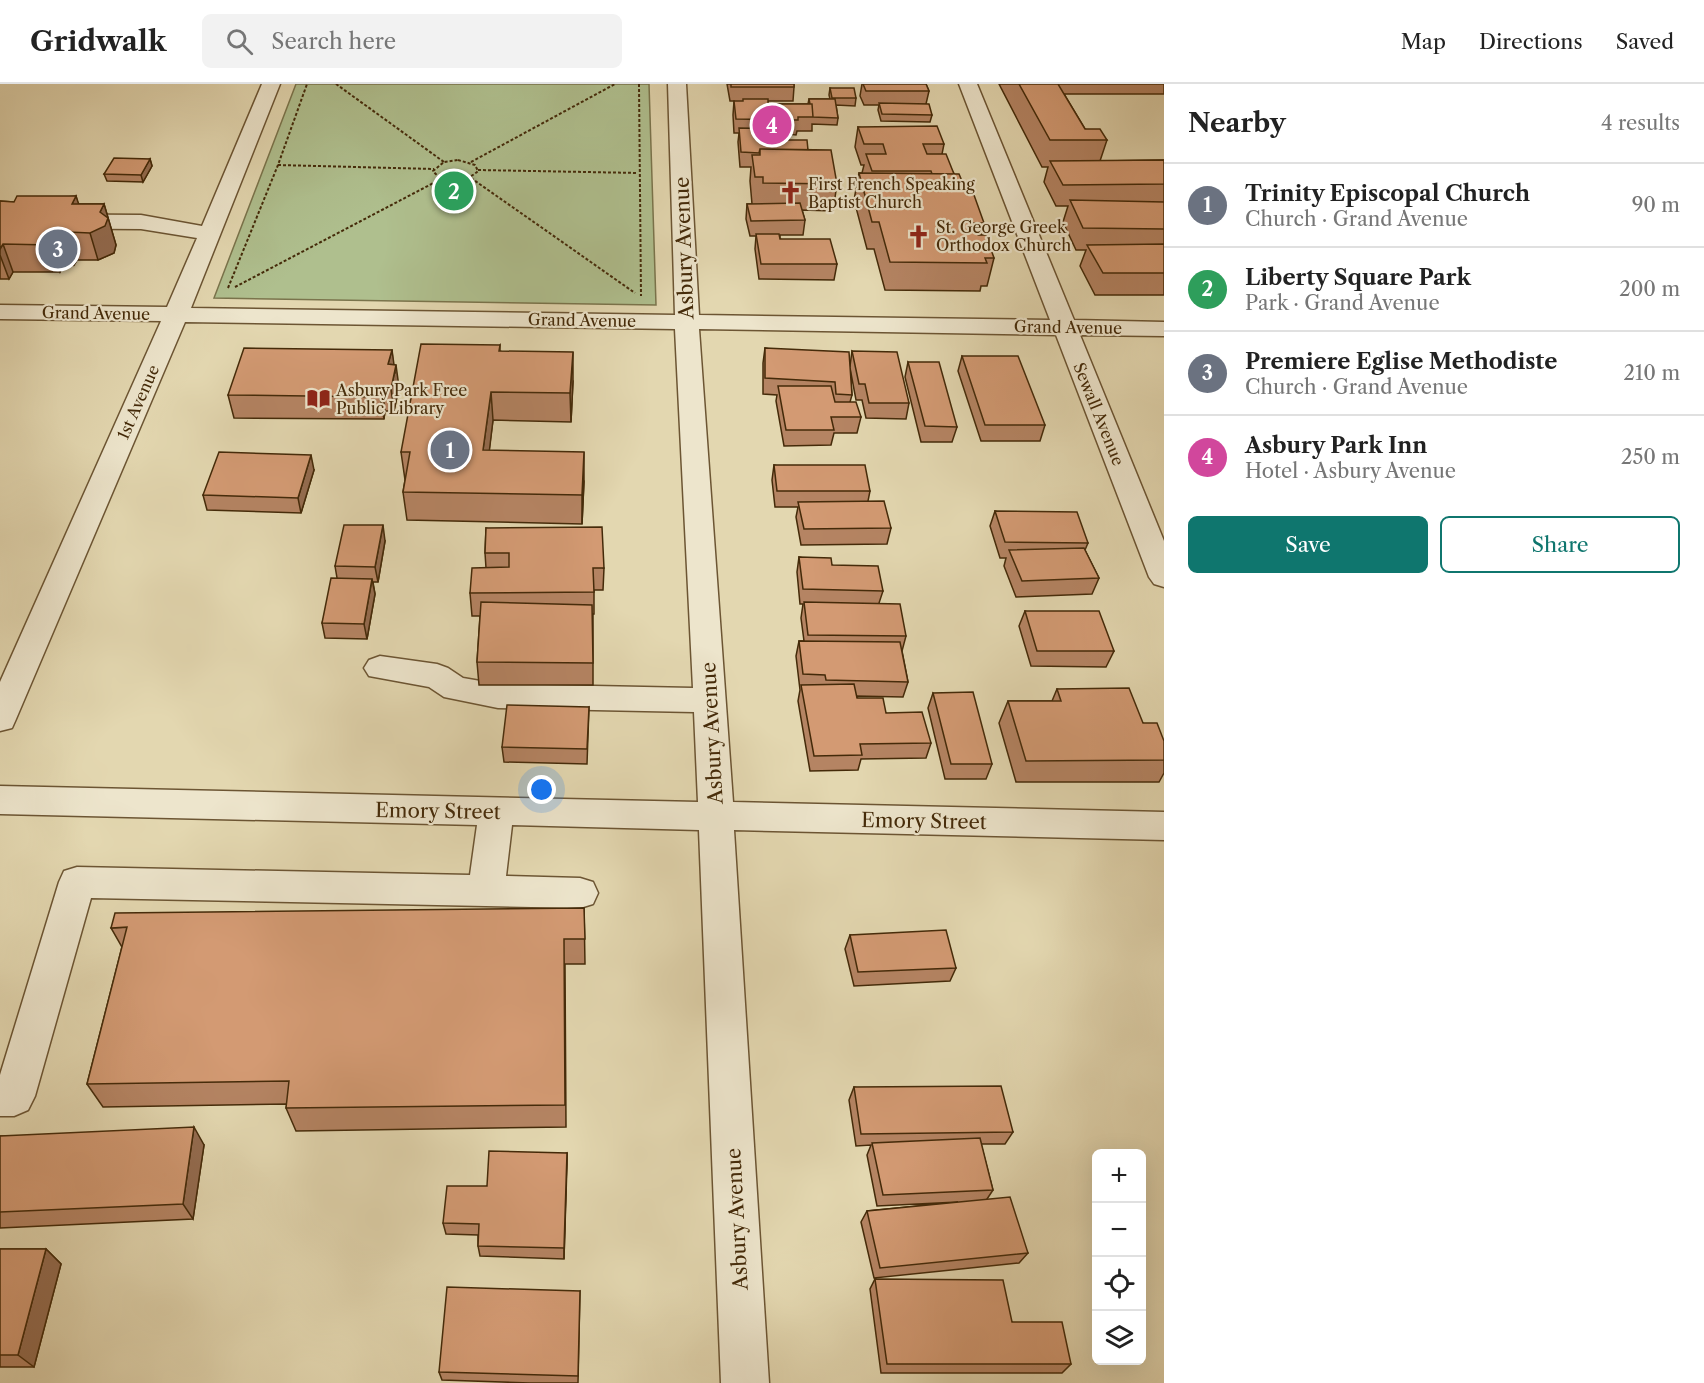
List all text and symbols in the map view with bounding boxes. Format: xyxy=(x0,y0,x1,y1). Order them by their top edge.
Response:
search box xyxy=(202,14,622,68)
text: Gridwalk xyxy=(30,24,166,58)
icon: search xyxy=(223,25,256,58)
text: Search here xyxy=(271,28,396,55)
text: Map xyxy=(1401,29,1446,54)
text: Directions xyxy=(1479,29,1583,54)
text: Saved xyxy=(1616,29,1674,54)
pin: 4 xyxy=(752,102,792,147)
text: Nearby xyxy=(1188,107,1286,139)
text: 4 results xyxy=(1601,111,1680,135)
pin: 2 xyxy=(434,168,474,214)
place label: First French Speaking Baptist Church xyxy=(808,174,975,212)
street label: Asbury Avenue xyxy=(670,176,699,321)
church icon: First French Speaking Baptist Church xyxy=(777,180,803,206)
text: Trinity Episcopal Church xyxy=(1245,180,1530,207)
text: 1 xyxy=(1203,193,1212,217)
text: 90 m xyxy=(1632,193,1680,217)
text: Church · Grand Avenue xyxy=(1245,207,1468,231)
place label: St. George Greek Orthodox Church xyxy=(936,217,1071,255)
church icon: St. George Greek Orthodox Church xyxy=(905,223,931,249)
pin: 3 xyxy=(38,226,78,272)
text: Liberty Square Park xyxy=(1245,264,1471,291)
text: 2 xyxy=(1202,277,1213,301)
text: 200 m xyxy=(1619,277,1680,301)
text: Park · Grand Avenue xyxy=(1245,291,1440,315)
street label: Grand Avenue xyxy=(42,302,150,324)
street label: Grand Avenue xyxy=(528,309,636,331)
street label: Grand Avenue xyxy=(1014,316,1122,338)
text: Premiere Eglise Methodiste xyxy=(1245,348,1557,375)
street label: Sewall Avenue xyxy=(1069,359,1129,469)
street label: 1st Avenue xyxy=(113,361,163,442)
text: 3 xyxy=(1202,361,1213,385)
text: 210 m xyxy=(1623,361,1680,385)
text: Church · Grand Avenue xyxy=(1245,375,1468,399)
place label: Asbury Park Free Public Library xyxy=(335,380,467,418)
library icon: Asbury Park Free Public Library xyxy=(305,386,331,412)
pin: 1 xyxy=(430,428,470,472)
text: Asbury Park Inn xyxy=(1245,432,1427,459)
text: 4 xyxy=(1202,445,1213,469)
text: 250 m xyxy=(1621,445,1680,469)
text: Hotel · Asbury Avenue xyxy=(1245,459,1456,483)
button: Save xyxy=(1188,516,1428,573)
button: Share xyxy=(1440,516,1680,573)
street label: Asbury Avenue xyxy=(696,661,728,806)
your location xyxy=(527,775,556,804)
street label: Emory Street xyxy=(375,798,501,824)
street label: Emory Street xyxy=(861,808,987,834)
street label: Asbury Avenue xyxy=(721,1147,753,1292)
map controls xyxy=(1092,1149,1146,1365)
button: + xyxy=(1092,1149,1146,1203)
button: − xyxy=(1092,1203,1146,1257)
button: locate xyxy=(1092,1257,1146,1311)
button: layers xyxy=(1092,1311,1146,1365)

